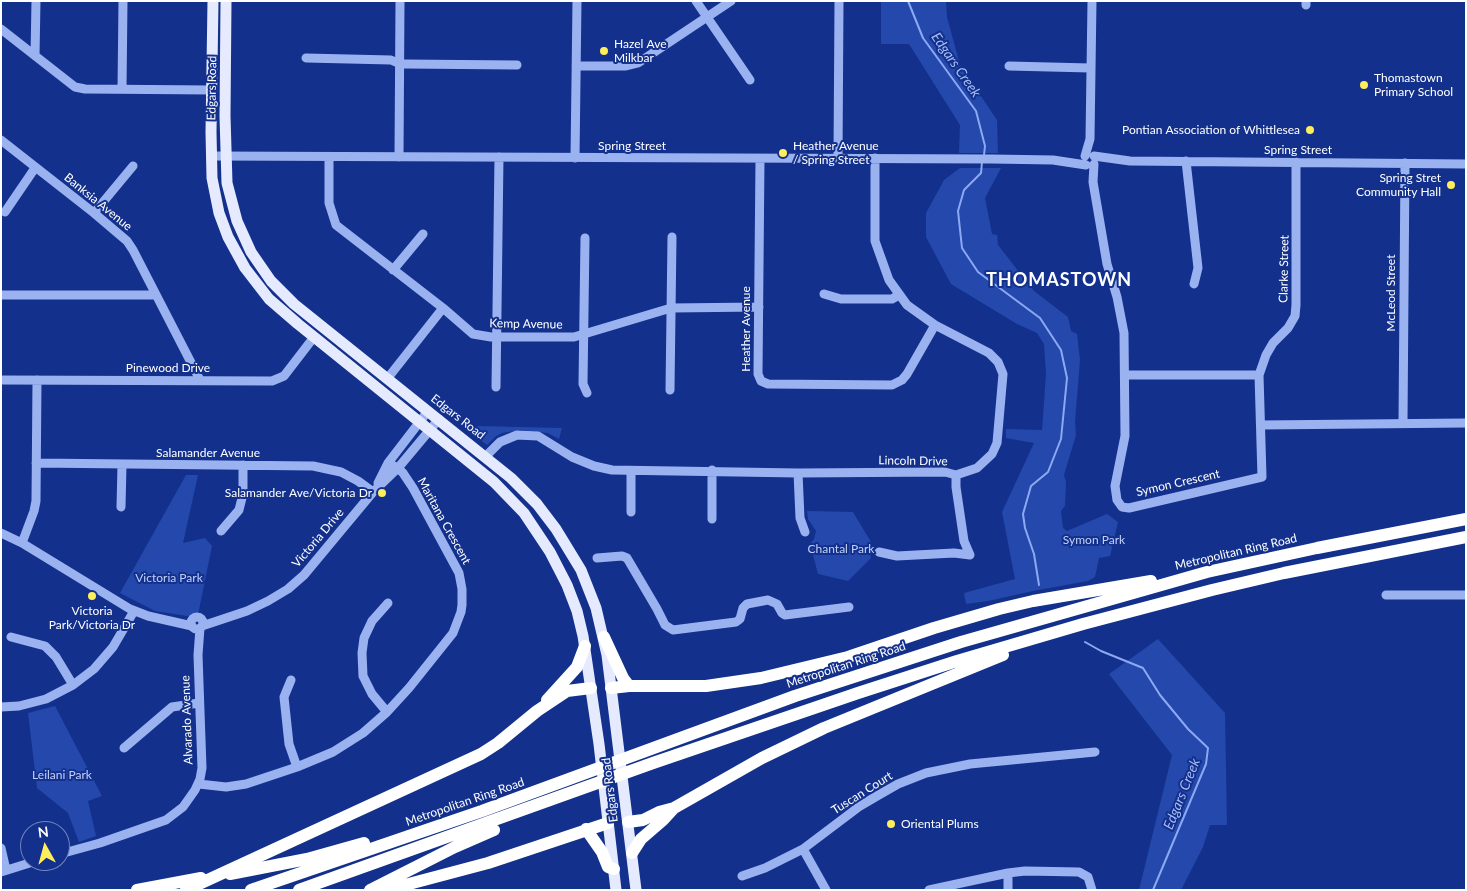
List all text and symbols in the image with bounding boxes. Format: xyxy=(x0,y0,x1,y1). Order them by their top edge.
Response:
water label: Edgars Creek xyxy=(928,29,984,101)
place label: Hazel Ave Milkbar xyxy=(614,37,666,65)
marker: Hazel Ave Milkbar xyxy=(598,45,610,57)
street label: Edgars Road xyxy=(204,55,220,121)
place label: Thomastown Primary School xyxy=(1374,71,1453,99)
marker: Thomastown Primary School xyxy=(1358,79,1370,91)
place label: Pontian Association of Whittlesea xyxy=(1122,123,1300,137)
marker: Pontian Association of Whittlesea xyxy=(1304,124,1316,136)
street label: Spring Street xyxy=(598,139,666,153)
place label: Heather Avenue / Spring Street xyxy=(793,139,879,167)
street label: Spring Street xyxy=(1264,143,1332,157)
marker: Heather Avenue / Spring Street xyxy=(777,147,789,159)
street label: Banksia Avenue xyxy=(61,170,135,234)
place label: Spring Stret Community Hall xyxy=(1356,171,1441,199)
marker: Spring Stret Community Hall xyxy=(1445,179,1457,191)
street label: Clarke Street xyxy=(1276,235,1292,303)
street label: McLeod Street xyxy=(1384,255,1398,331)
district label: THOMASTOWN xyxy=(985,269,1133,291)
street label: Heather Avenue xyxy=(739,286,753,372)
street label: Kemp Avenue xyxy=(489,316,563,332)
street label: Pinewood Drive xyxy=(126,361,210,375)
street label: Edgars Road xyxy=(428,391,488,443)
street label: Salamander Avenue xyxy=(156,446,260,460)
street label: Lincoln Drive xyxy=(878,453,948,469)
street label: Symon Crescent xyxy=(1135,466,1221,500)
street label: Maritana Crescent xyxy=(414,475,474,567)
place label: Salamander Ave/Victoria Dr xyxy=(225,486,372,500)
marker: Salamander Ave/Victoria Dr xyxy=(376,487,388,499)
street label: Victoria Drive xyxy=(289,506,347,570)
street label: Metropolitan Ring Road xyxy=(1174,531,1298,573)
park label: Symon Park xyxy=(1063,533,1125,547)
park label: Chantal Park xyxy=(808,542,874,556)
park label: Victoria Park xyxy=(135,571,203,585)
marker: Victoria Park/Victoria Dr xyxy=(86,590,98,602)
place label: Victoria Park/Victoria Dr xyxy=(49,604,135,632)
street label: Metropolitan Ring Road xyxy=(784,639,908,691)
street label: Alvarado Avenue xyxy=(178,675,196,765)
water label: Edgars Creek xyxy=(1160,756,1204,832)
street label: Edgars Road xyxy=(599,757,621,823)
park label: Leilani Park xyxy=(32,768,92,782)
street label: Tuscan Court xyxy=(829,769,895,817)
street label: Metropolitan Ring Road xyxy=(404,775,526,829)
place label: Oriental Plums xyxy=(901,817,979,831)
marker: Oriental Plums xyxy=(885,818,897,830)
north arrow xyxy=(20,821,70,871)
text: N xyxy=(37,823,50,841)

